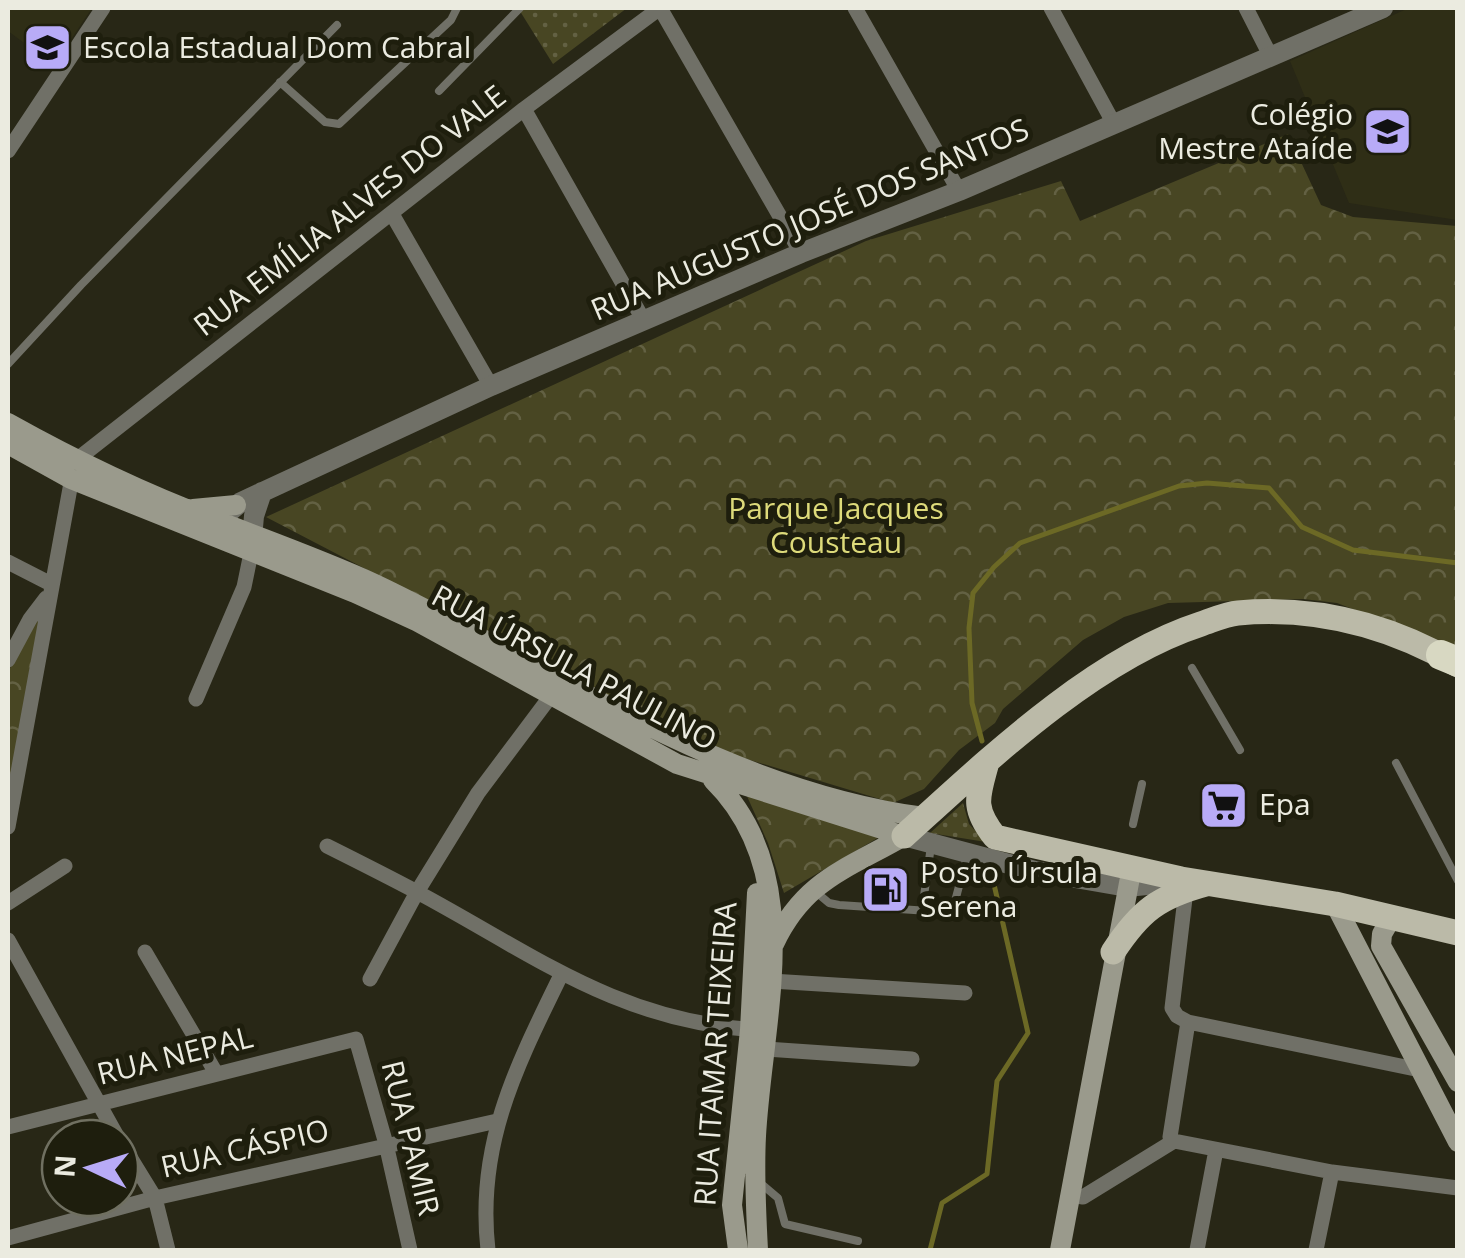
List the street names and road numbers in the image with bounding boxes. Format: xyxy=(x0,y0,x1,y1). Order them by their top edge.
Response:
street label: RUA EMÍLIA ALVES DO VALE xyxy=(185,75,514,345)
street label: RUA AUGUSTO JOSÉ DOS SANTOS xyxy=(584,108,1035,330)
street label: RUA ÚRSULA PAULINO xyxy=(425,574,724,759)
street label: RUA ITAMAR TEIXEIRA xyxy=(683,900,746,1207)
street label: RUA NEPAL xyxy=(92,1015,257,1094)
street label: RUA PAMIR xyxy=(372,1056,451,1220)
street label: RUA CÁSPIO xyxy=(157,1108,333,1187)

